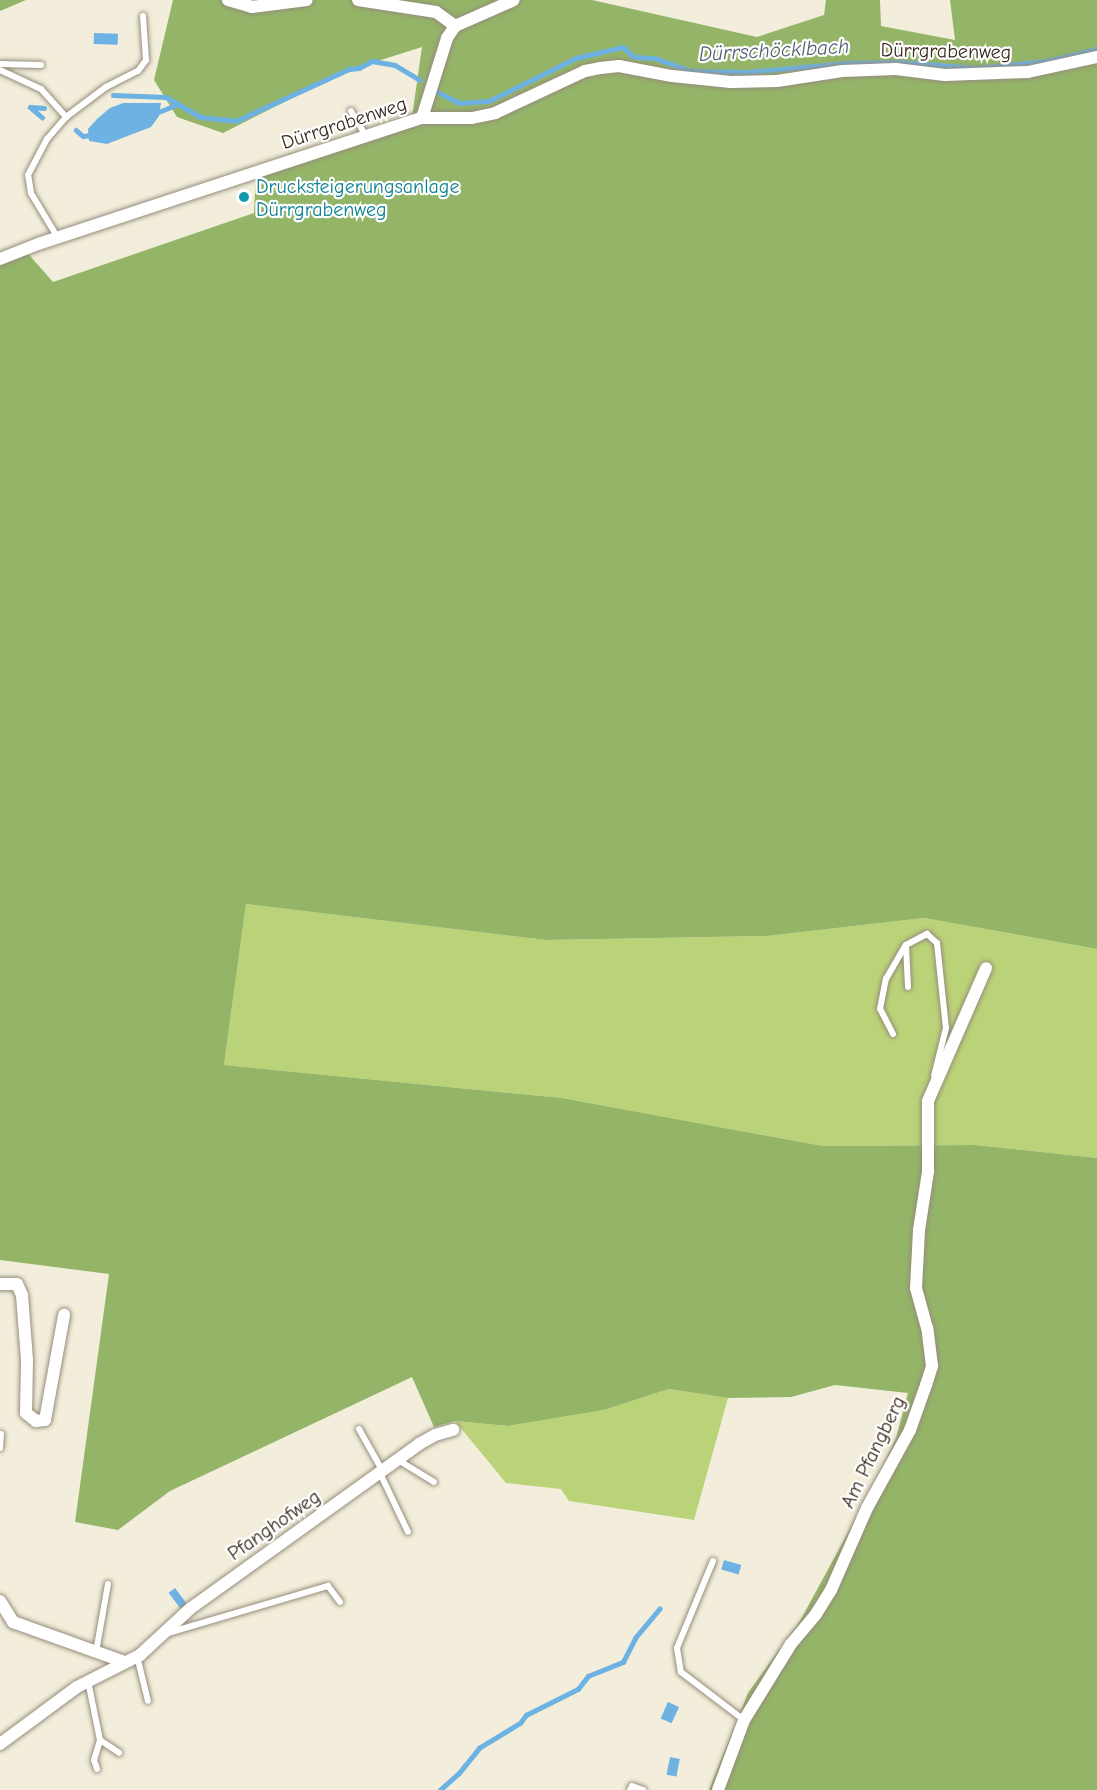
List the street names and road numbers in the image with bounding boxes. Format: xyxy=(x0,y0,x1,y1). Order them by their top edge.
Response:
street label: Dürrgrabenweg xyxy=(881,38,1011,64)
street label: Dürrgrabenweg xyxy=(278,91,410,155)
street label: Am Pfangberg xyxy=(835,1392,911,1512)
street label: Pfanghofweg xyxy=(223,1484,325,1566)

